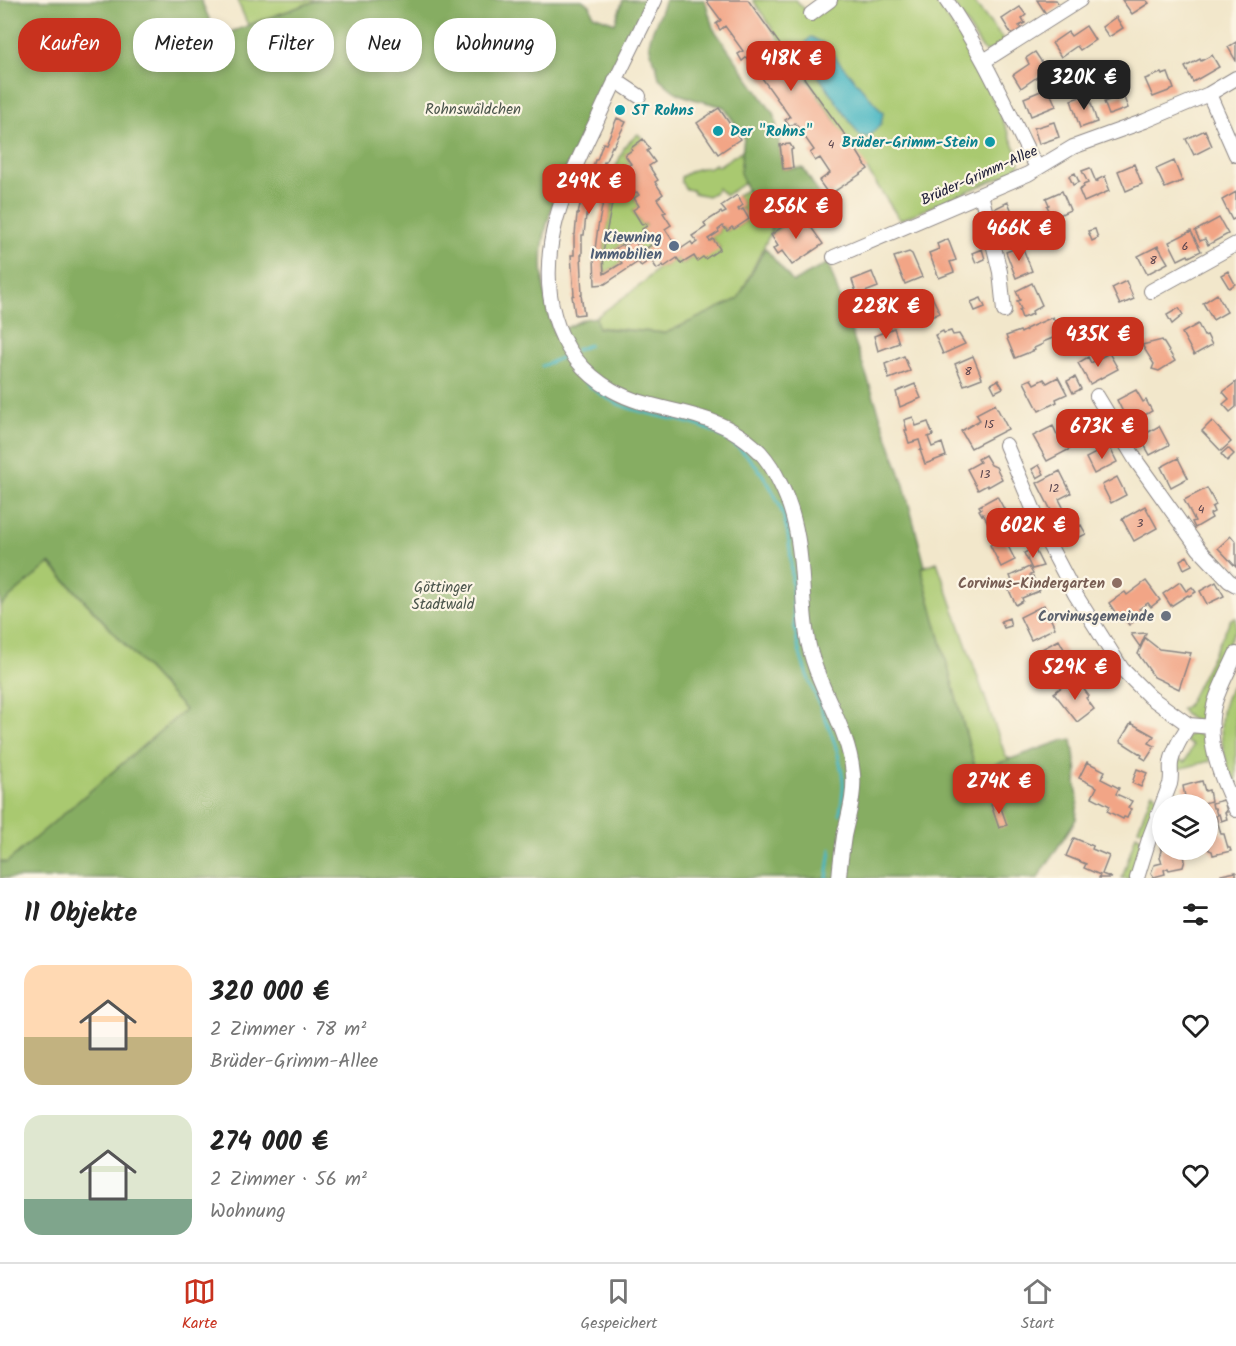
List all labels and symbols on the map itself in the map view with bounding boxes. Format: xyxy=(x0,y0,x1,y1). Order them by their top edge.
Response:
pin: 418K € xyxy=(742,41,840,92)
pin: 320K € xyxy=(1035,60,1133,111)
park label: Rohnswäldchen xyxy=(425,98,521,122)
place label: ST Rohns xyxy=(632,99,694,123)
marker: ST Rohns xyxy=(613,103,627,117)
place label: Der "Rohns" xyxy=(730,120,813,144)
marker: Der "Rohns" xyxy=(711,124,725,138)
place label: Brüder-Grimm-Stein xyxy=(842,131,978,155)
house number: 4 xyxy=(828,135,835,154)
marker: Brüder-Grimm-Stein xyxy=(983,135,997,149)
street label: Brüder-Grimm-Allee xyxy=(917,139,1042,213)
pin: 249K € xyxy=(540,164,638,215)
pin: 256K € xyxy=(747,189,845,240)
pin: 466K € xyxy=(970,211,1068,262)
place label: Kiewning Immobilien xyxy=(590,226,662,267)
house number: 6 xyxy=(1182,237,1188,256)
marker: Kiewning Immobilien xyxy=(667,239,681,253)
house number: 8 xyxy=(1149,251,1157,270)
pin: 228K € xyxy=(837,289,935,340)
pin: 435K € xyxy=(1049,317,1147,368)
house number: 8 xyxy=(964,362,972,381)
pin: 673K € xyxy=(1053,409,1151,460)
house number: 15 xyxy=(984,415,996,434)
house number: 13 xyxy=(980,465,990,484)
house number: 12 xyxy=(1049,479,1059,498)
house number: 4 xyxy=(1198,500,1205,519)
pin: 602K € xyxy=(984,508,1082,559)
house number: 3 xyxy=(1137,514,1144,533)
place label: Corvinus-Kindergarten xyxy=(958,572,1105,596)
park label: Göttinger Stadtwald xyxy=(412,576,475,617)
marker: Corvinus-Kindergarten xyxy=(1110,576,1124,590)
place label: Corvinusgemeinde xyxy=(1038,605,1155,629)
marker: Corvinusgemeinde xyxy=(1159,609,1173,623)
pin: 529K € xyxy=(1026,650,1124,701)
pin: 274K € xyxy=(950,764,1048,815)

